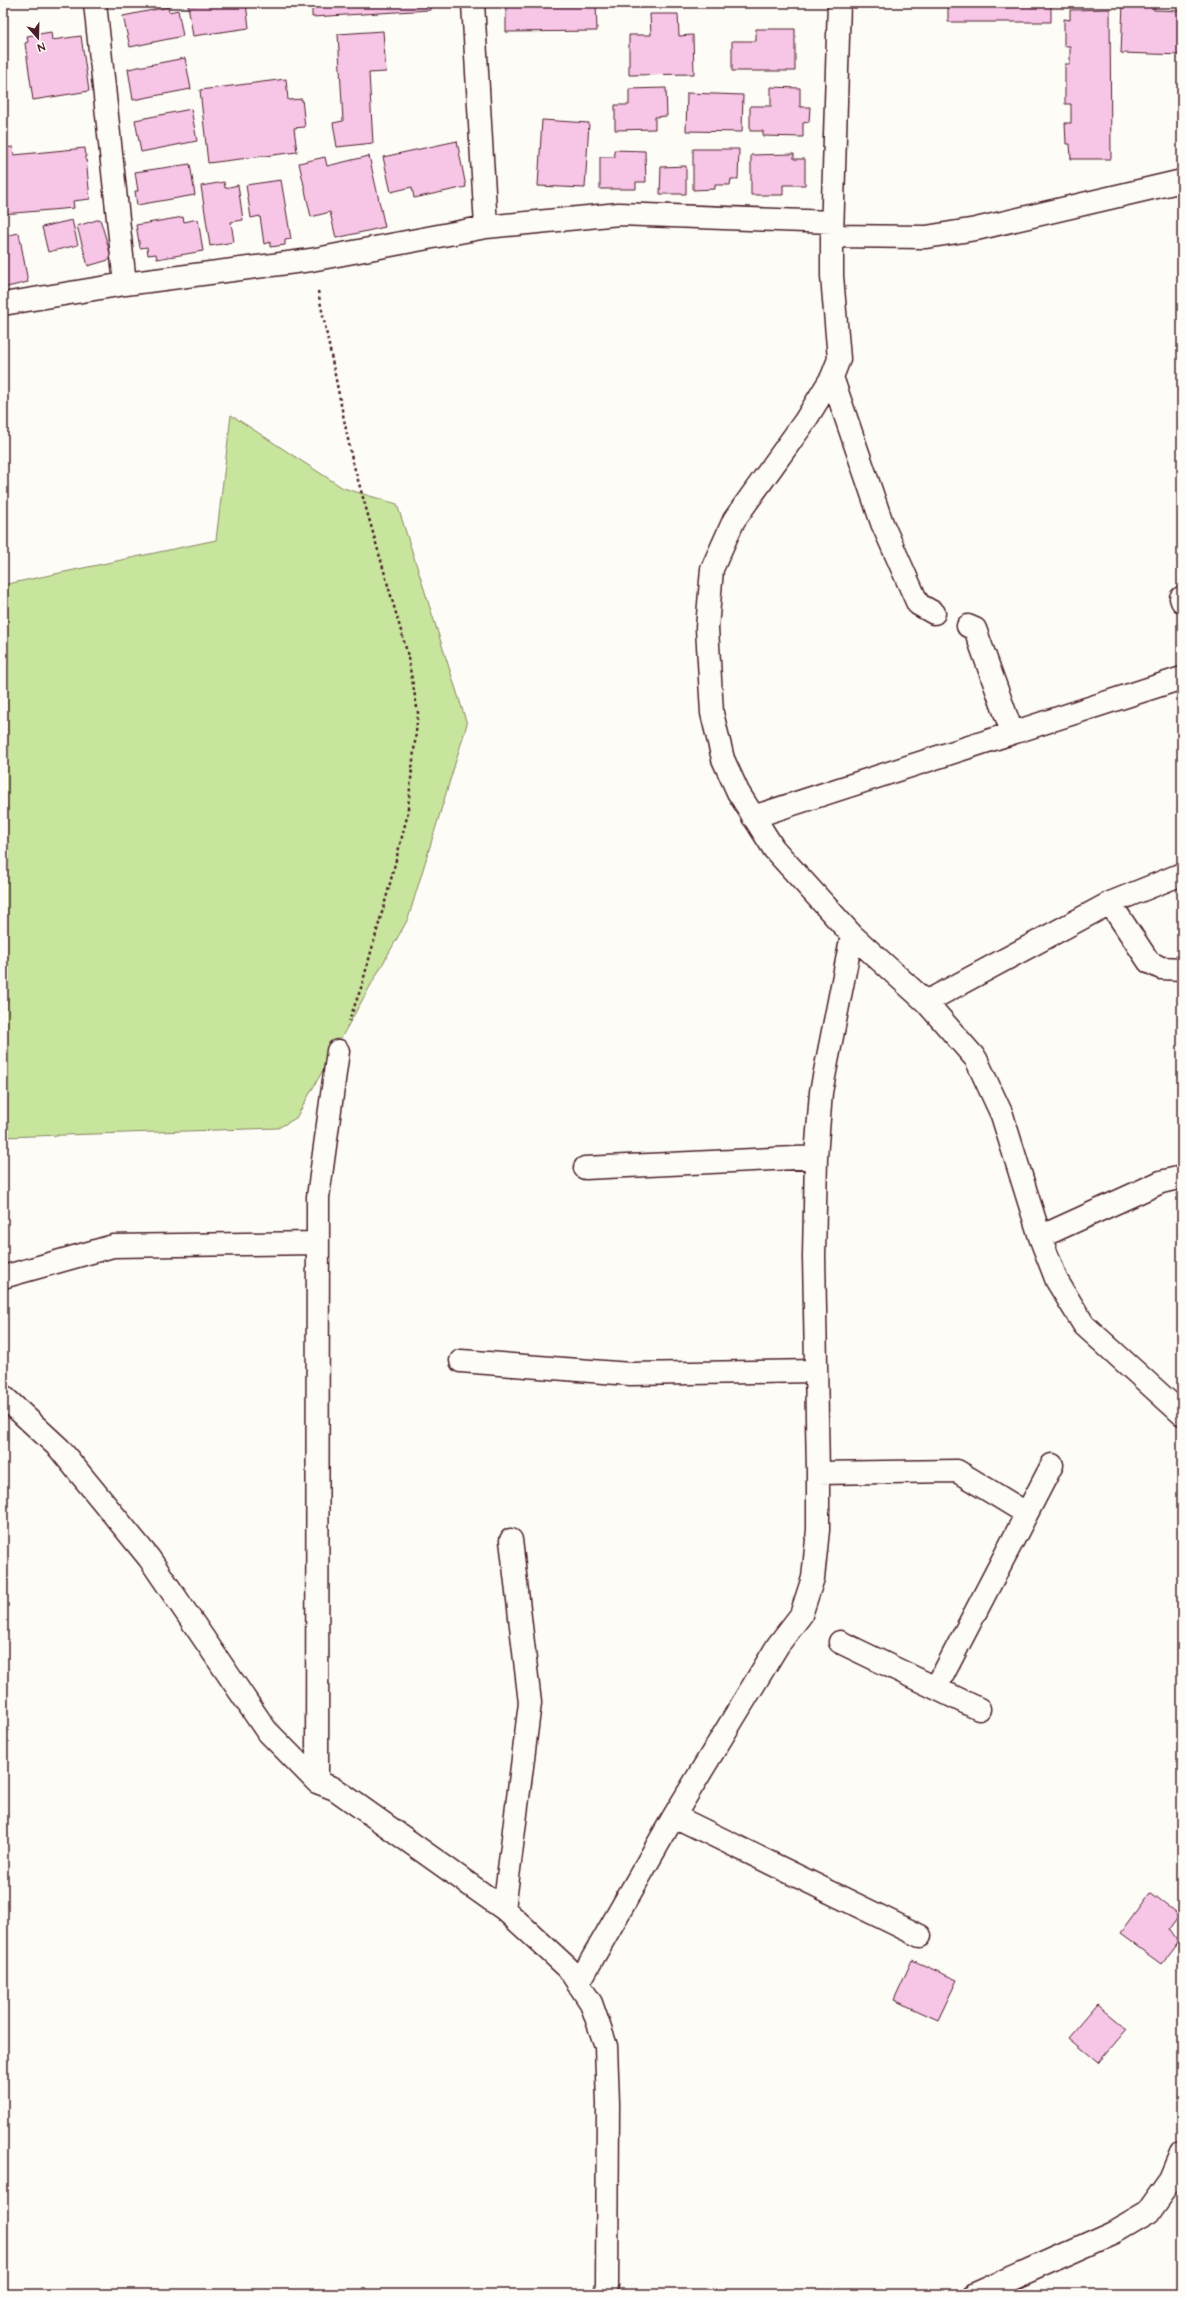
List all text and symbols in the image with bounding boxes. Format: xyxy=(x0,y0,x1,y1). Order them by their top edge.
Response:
north arrow xyxy=(18,18,58,58)
text: N xyxy=(35,39,47,55)

